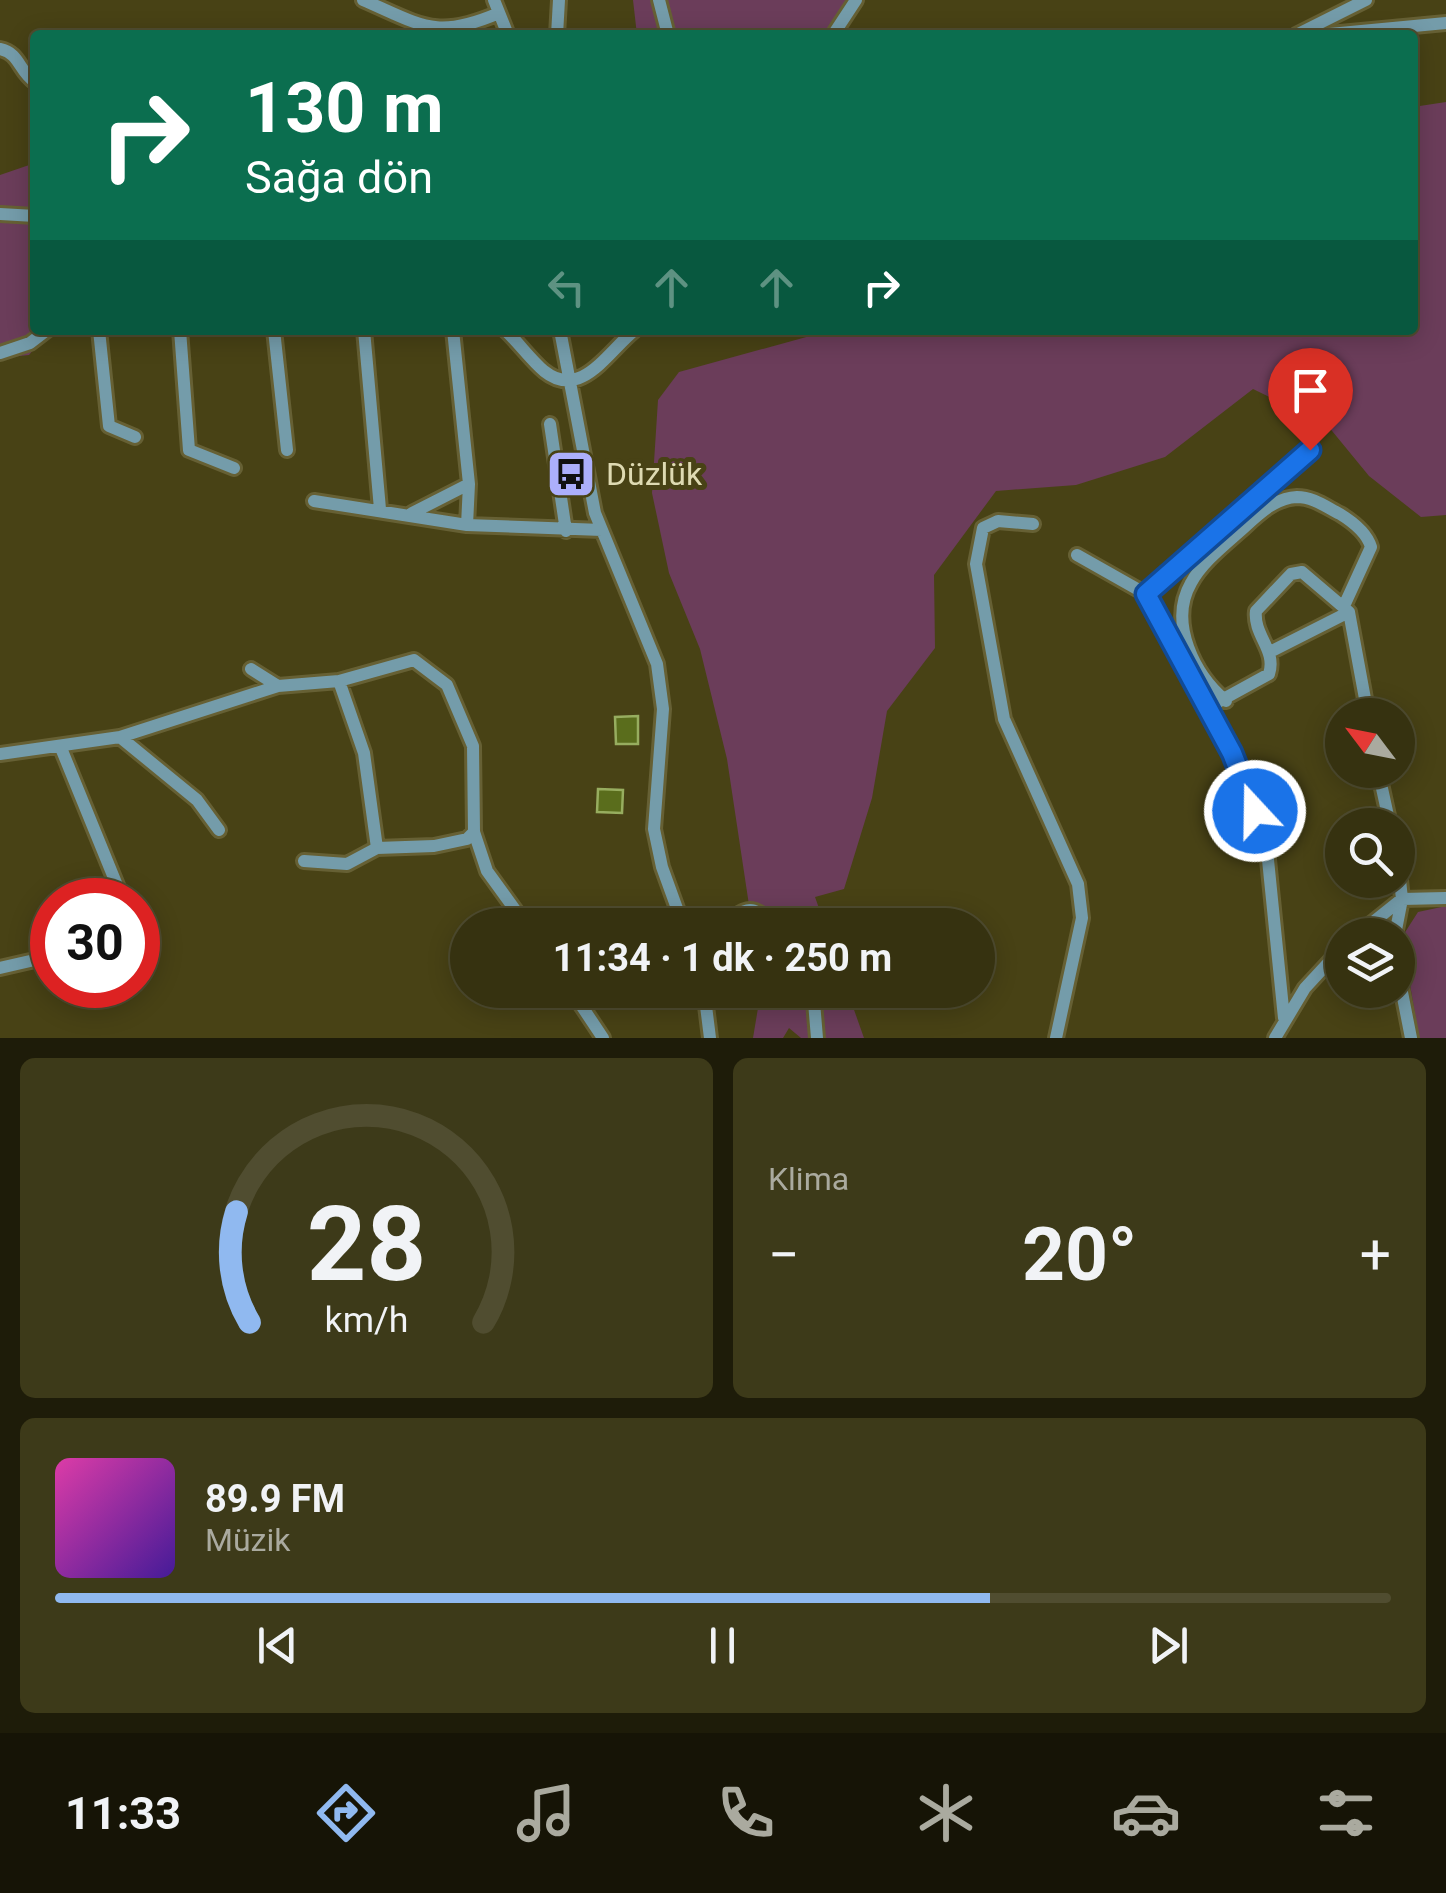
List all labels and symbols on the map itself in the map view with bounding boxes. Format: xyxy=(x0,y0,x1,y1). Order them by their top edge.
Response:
pin xyxy=(1268,348,1353,451)
bus stop icon: Düzlük xyxy=(545,448,597,500)
place label: Düzlük xyxy=(606,455,703,493)
north arrow xyxy=(1325,698,1415,788)
position arrow xyxy=(1203,759,1307,863)
speed limit sign: 30 xyxy=(30,878,160,1008)

